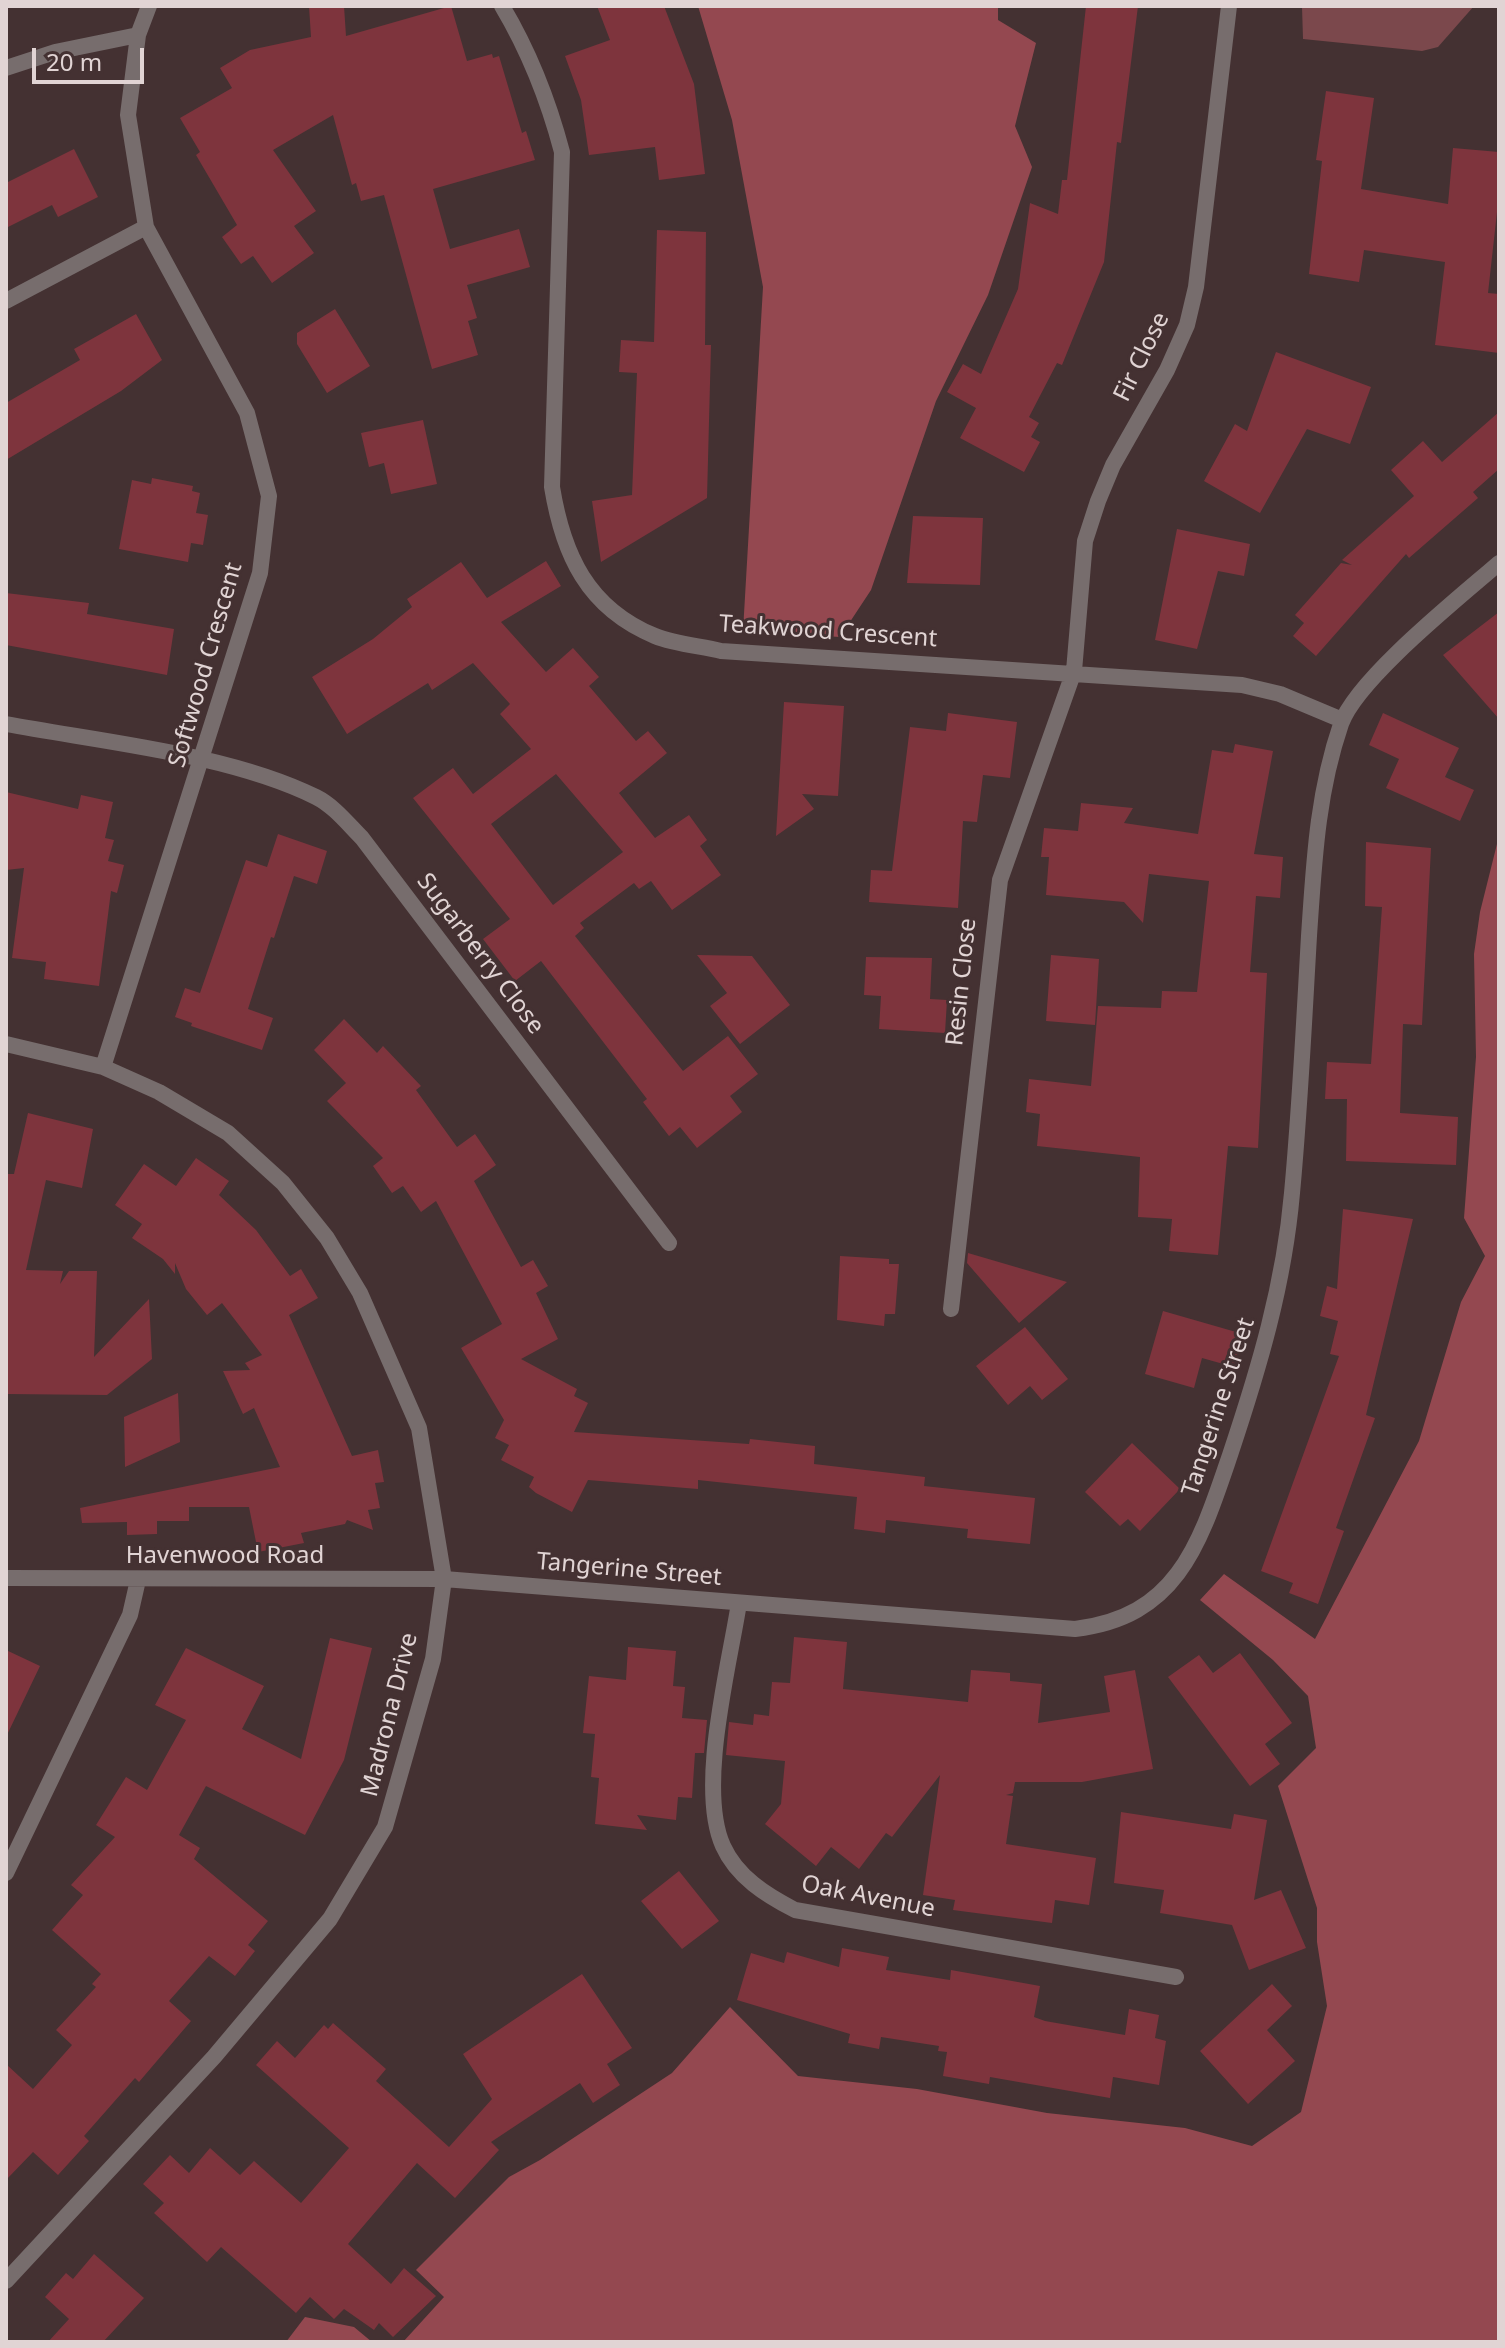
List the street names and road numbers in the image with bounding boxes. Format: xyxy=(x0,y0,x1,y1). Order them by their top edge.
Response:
street label: Fir Close xyxy=(1108,308,1176,406)
street label: Softwood Crescent xyxy=(163,559,249,771)
street label: Teakwood Crescent xyxy=(718,610,938,654)
street label: Sugarberry Close xyxy=(410,868,550,1040)
street label: Resin Close xyxy=(941,917,983,1047)
street label: Tangerine Street xyxy=(1177,1314,1261,1500)
street label: Havenwood Road xyxy=(126,1542,324,1570)
street label: Tangerine Street xyxy=(535,1548,723,1592)
street label: Madrona Drive xyxy=(356,1630,424,1800)
street label: Oak Avenue xyxy=(799,1870,937,1924)

